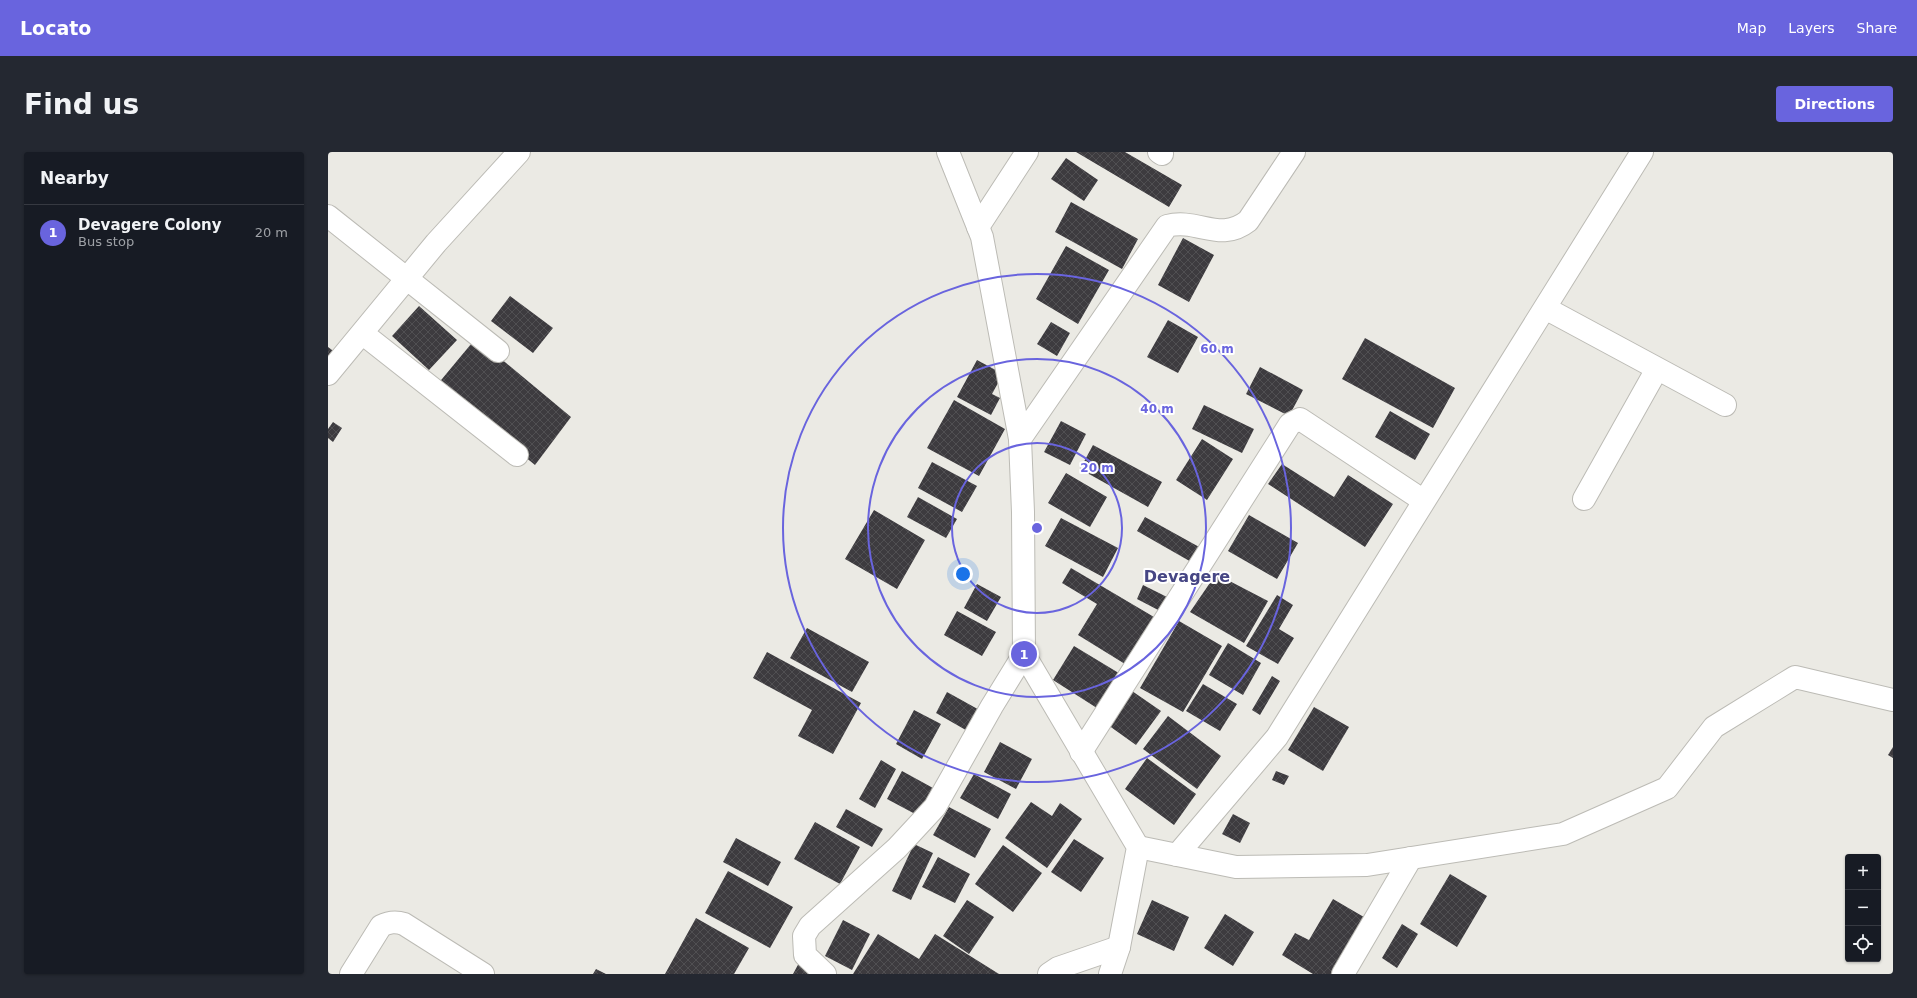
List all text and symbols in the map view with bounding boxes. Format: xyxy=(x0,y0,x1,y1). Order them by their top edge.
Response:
text: Locato xyxy=(20,17,91,39)
text: Map xyxy=(1737,20,1766,36)
text: Layers xyxy=(1788,20,1835,36)
text: Share xyxy=(1857,20,1897,36)
button: Directions xyxy=(1776,86,1893,122)
text: Find us xyxy=(24,88,139,121)
text: Nearby xyxy=(40,168,109,188)
text: Devagere Colony xyxy=(78,216,221,234)
text: 1 xyxy=(48,225,58,240)
text: 20 m xyxy=(255,225,288,240)
text: Bus stop xyxy=(78,234,134,249)
text: 60 m xyxy=(1200,342,1234,356)
text: 40 m xyxy=(1140,402,1174,416)
text: 20 m xyxy=(1080,461,1114,475)
centre of rings xyxy=(1030,521,1044,535)
your location xyxy=(953,564,973,584)
district label: Devagere xyxy=(1144,567,1230,586)
pin: 1 xyxy=(1011,639,1037,669)
map controls xyxy=(1845,854,1881,962)
button: + xyxy=(1845,854,1881,890)
button: − xyxy=(1845,890,1881,926)
button: locate xyxy=(1845,926,1881,962)

